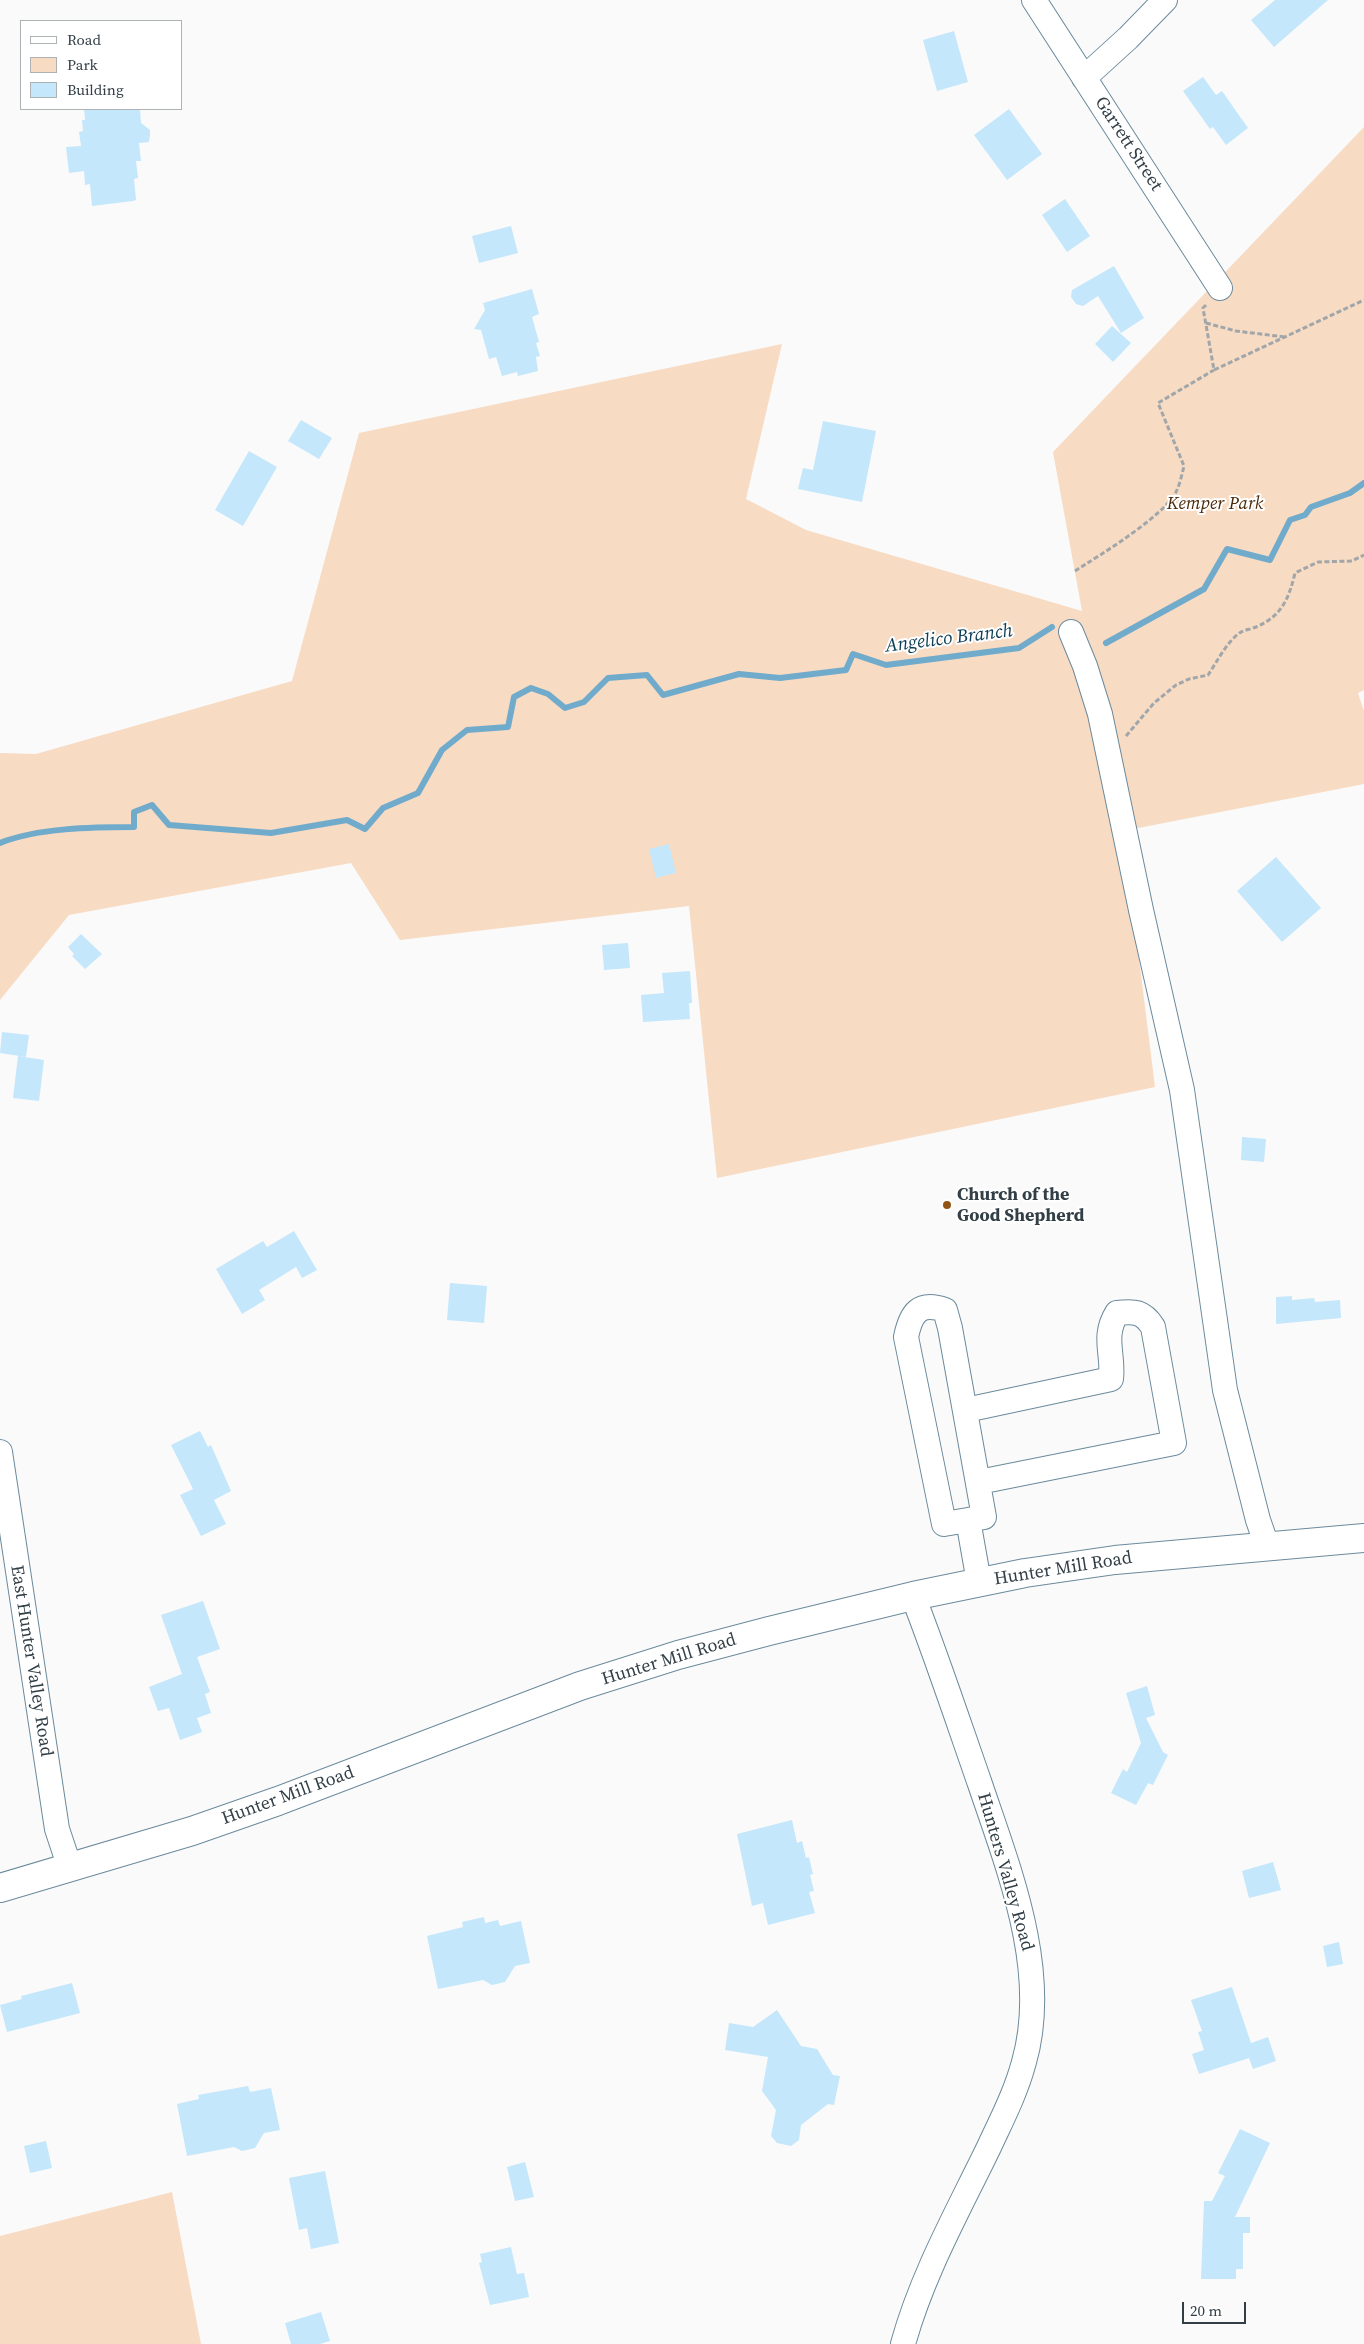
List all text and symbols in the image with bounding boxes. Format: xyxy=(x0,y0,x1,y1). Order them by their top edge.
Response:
legend xyxy=(20,20,182,110)
text: Road xyxy=(67,29,101,50)
text: Park xyxy=(67,54,98,75)
text: Building xyxy=(67,79,124,100)
street label: Garrett Street xyxy=(1089,93,1167,195)
park label: Kemper Park xyxy=(1167,493,1263,515)
water label: Angelico Branch xyxy=(884,620,1014,658)
place label: Church of the Good Shepherd xyxy=(957,1184,1084,1226)
marker: Church of the Good Shepherd xyxy=(941,1199,953,1211)
street label: Hunter Mill Road xyxy=(993,1547,1133,1591)
street label: East Hunter Valley Road xyxy=(5,1564,57,1758)
street label: Hunter Mill Road xyxy=(599,1629,739,1691)
street label: Hunter Mill Road xyxy=(219,1762,357,1830)
street label: Hunters Valley Road xyxy=(972,1791,1038,1953)
scale bar xyxy=(1184,2292,1248,2324)
text: 20 m xyxy=(1190,2300,1222,2321)

